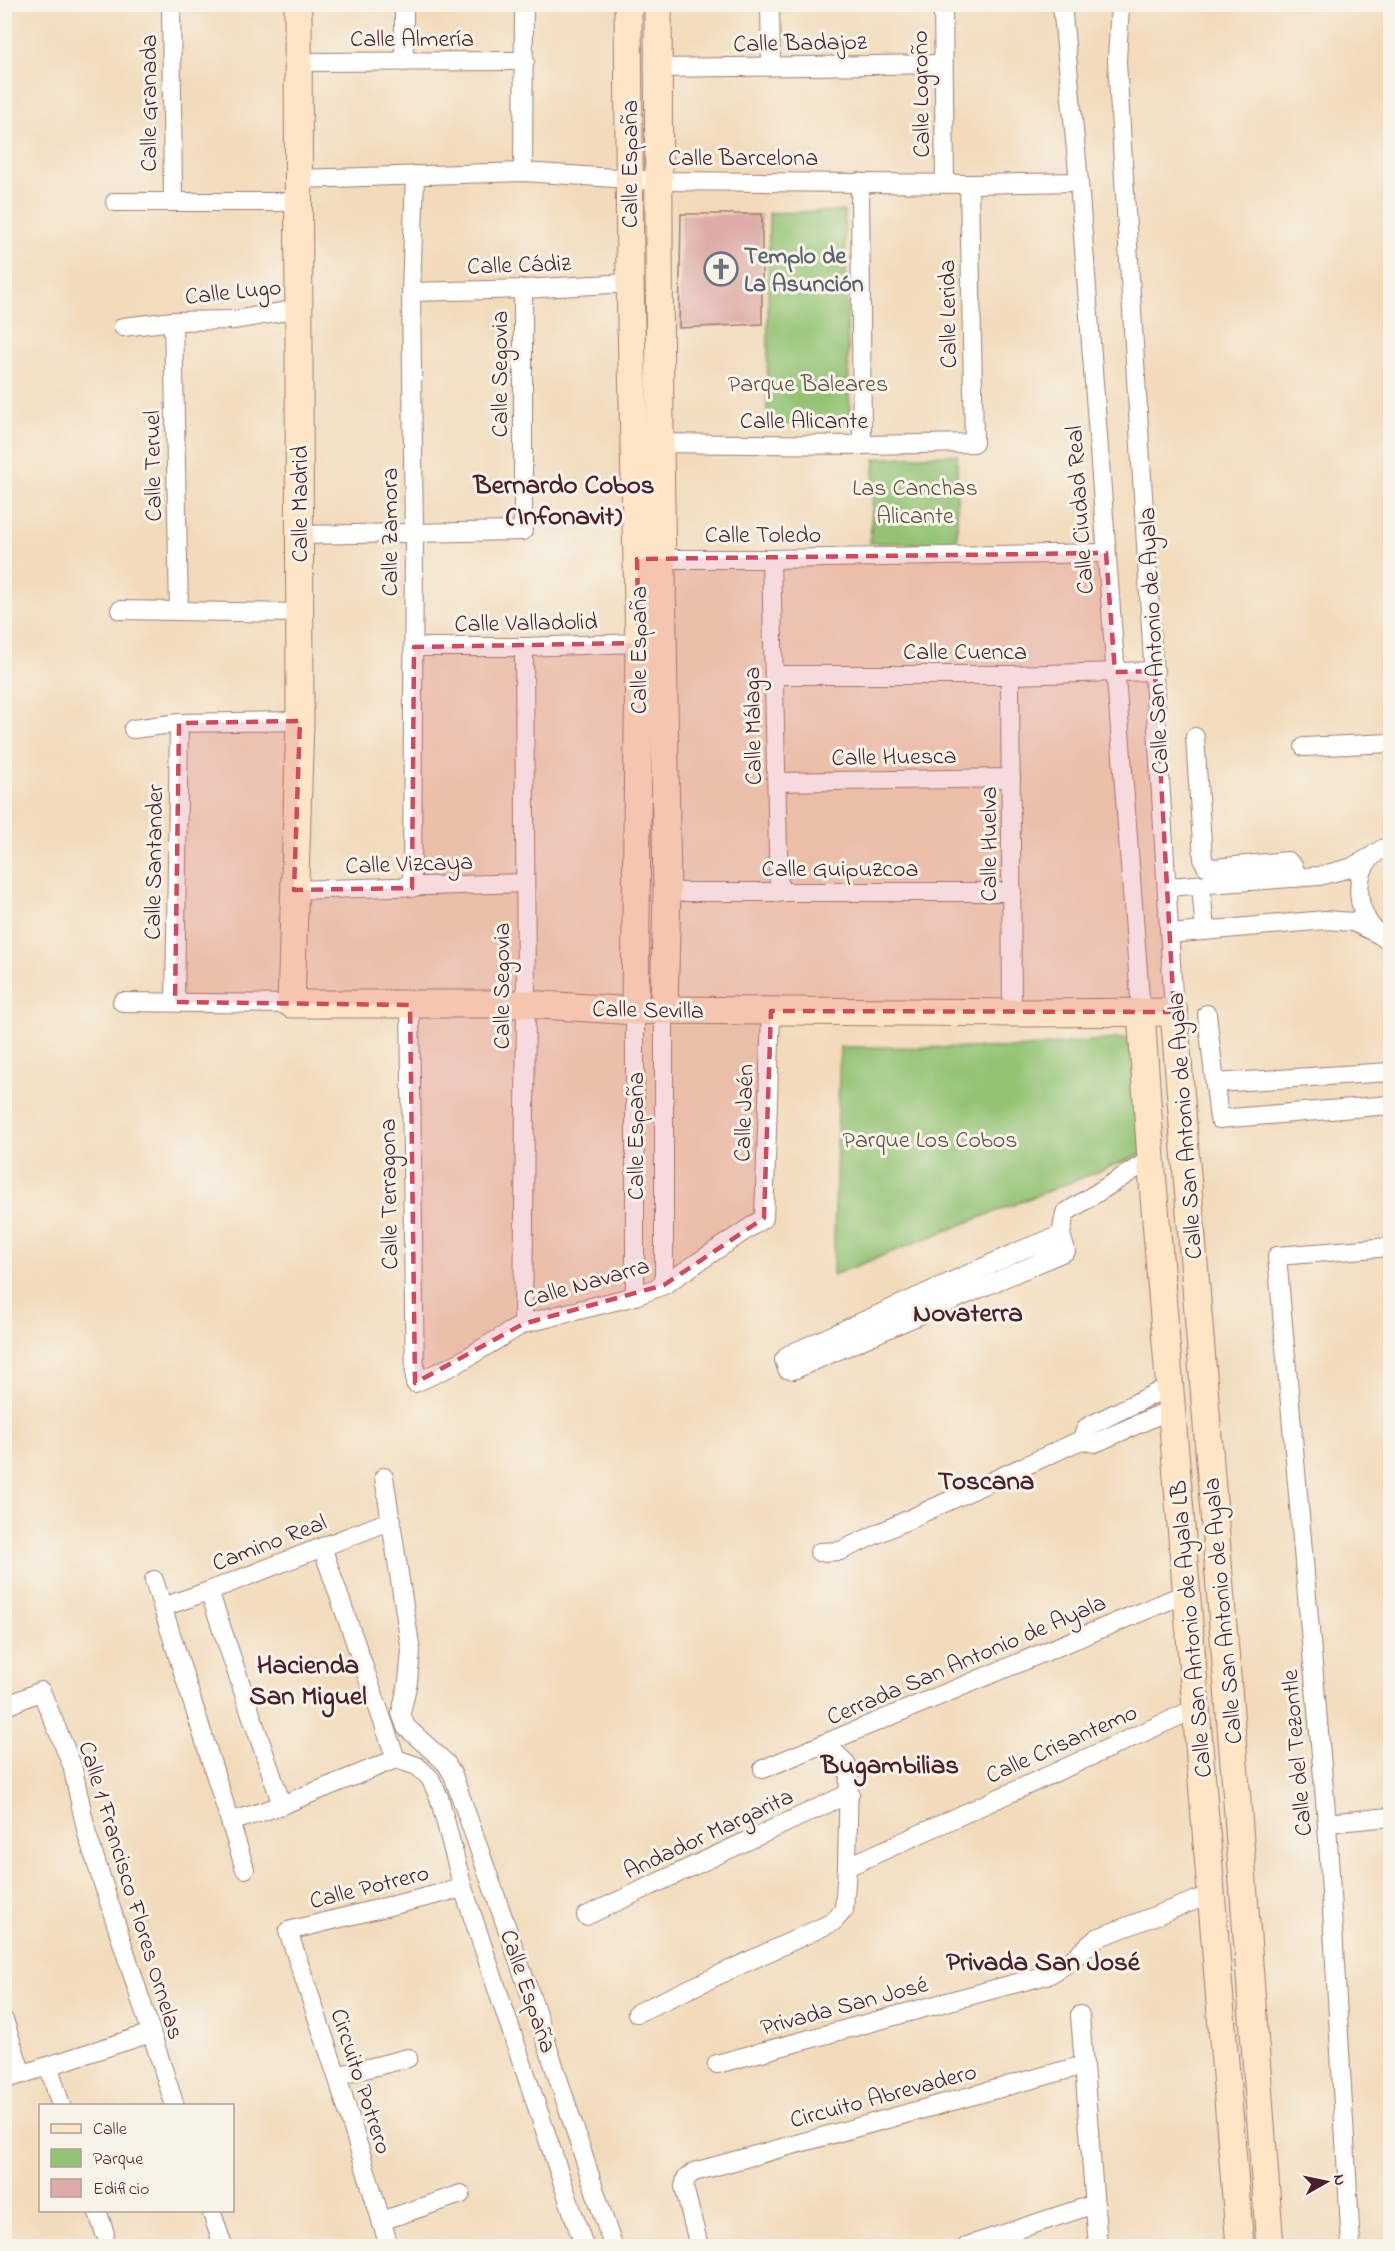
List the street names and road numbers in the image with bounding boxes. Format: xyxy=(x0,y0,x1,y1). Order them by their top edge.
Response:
street label: Calle Almería xyxy=(350,23,474,58)
street label: Calle Badajoz xyxy=(733,26,868,63)
street label: Calle Logroño xyxy=(904,30,941,158)
street label: Calle Granada xyxy=(133,34,168,172)
street label: Calle España xyxy=(614,100,649,228)
street label: Calle Barcelona xyxy=(668,142,818,177)
street label: Calle Cádiz xyxy=(466,247,573,286)
street label: Calle Lerida xyxy=(931,259,968,369)
street label: Calle Lugo xyxy=(183,271,283,316)
street label: Calle Segovia xyxy=(484,311,519,437)
street label: Calle Alicante xyxy=(740,405,868,440)
street label: Calle Teruel xyxy=(136,410,173,522)
street label: Calle Ciudad Real xyxy=(1058,424,1105,595)
street label: Calle Madrid xyxy=(284,445,319,563)
street label: Calle Zamora xyxy=(374,467,409,597)
street label: Calle San Antonio de Ayala xyxy=(1131,506,1181,775)
street label: Calle Toledo xyxy=(705,519,821,554)
street label: Calle España xyxy=(623,586,658,714)
street label: Calle Valladolid xyxy=(454,606,598,643)
street label: Calle Cuenca xyxy=(903,636,1027,671)
street label: Calle Málaga xyxy=(736,666,773,785)
street label: Calle Huesca xyxy=(831,740,957,777)
street label: Calle Santander xyxy=(137,783,174,940)
street label: Calle Huelva xyxy=(973,786,1008,902)
street label: Calle Vizcaya xyxy=(345,846,474,886)
street label: Calle Guipuzcoa xyxy=(762,853,918,888)
street label: Calle Segovia xyxy=(486,923,521,1049)
street label: Calle San Antonio de Ayala xyxy=(1160,991,1214,1260)
street label: Calle Sevilla xyxy=(592,993,704,1030)
street label: Calle Jaén xyxy=(726,1063,765,1163)
street label: Calle España xyxy=(620,1072,655,1200)
street label: Calle Terragona xyxy=(372,1118,409,1270)
street label: Calle Navarra xyxy=(519,1250,654,1319)
street label: Calle San Antonio de Ayala xyxy=(1195,1476,1255,1745)
street label: Calle San Antonio de Ayala LB xyxy=(1162,1479,1224,1779)
street label: Camino Real xyxy=(207,1506,332,1582)
street label: Cerrada San Antonio de Ayala xyxy=(822,1586,1113,1737)
street label: Calle del Tezontle xyxy=(1274,1668,1323,1837)
street label: Calle Crisantemo xyxy=(981,1696,1144,1794)
street label: Calle 1 Francisco Flores Ornelas xyxy=(68,1737,192,2044)
street label: Andador Margarita xyxy=(618,1781,800,1890)
street label: Calle Potrero xyxy=(306,1857,433,1920)
street label: Calle España xyxy=(489,1925,564,2058)
street label: Privada San José xyxy=(757,1968,933,2047)
street label: Circuito Potrero xyxy=(320,2004,400,2159)
street label: Circuito Abrevadero xyxy=(786,2056,981,2139)

